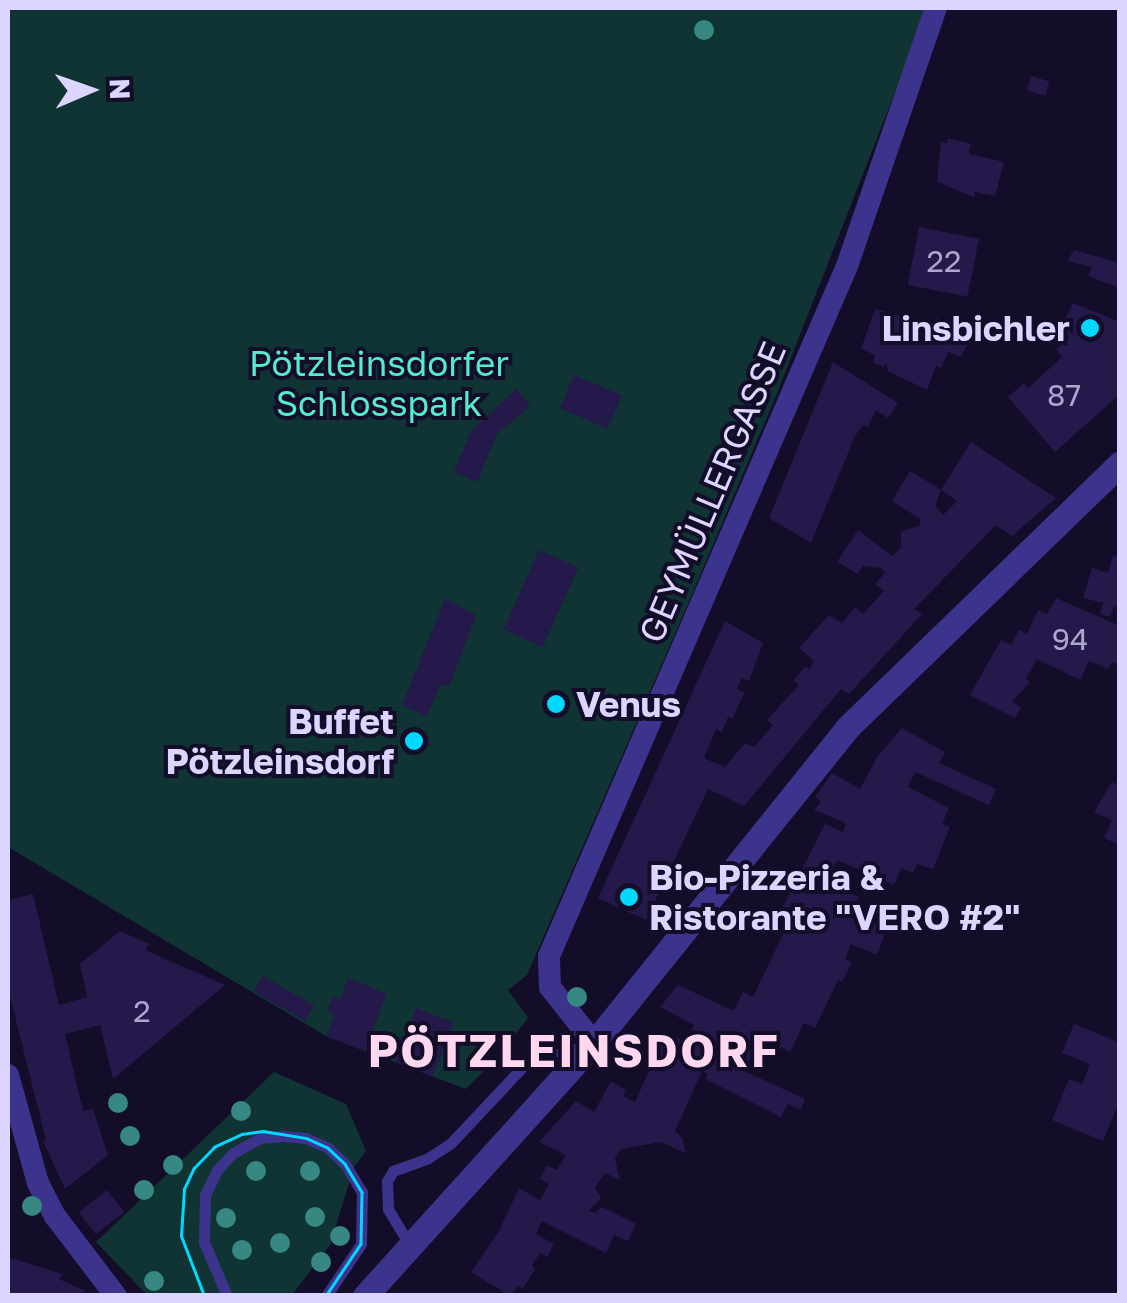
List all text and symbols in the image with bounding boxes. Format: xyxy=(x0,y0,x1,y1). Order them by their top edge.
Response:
north arrow xyxy=(40,40,140,140)
text: N xyxy=(104,78,137,100)
house number: 22 xyxy=(927,243,961,279)
place label: Linsbichler xyxy=(881,307,1070,349)
marker: Linsbichler xyxy=(1079,317,1101,339)
street label: GEYMÜLLERGASSE xyxy=(630,335,794,649)
park label: Pötzleinsdorfer Schlosspark xyxy=(249,342,509,424)
house number: 87 xyxy=(1047,377,1081,413)
house number: 94 xyxy=(1052,621,1088,657)
place label: Venus xyxy=(576,683,681,725)
marker: Venus xyxy=(545,693,567,715)
place label: Buffet Pötzleinsdorf xyxy=(165,700,394,782)
marker: Buffet Pötzleinsdorf xyxy=(403,730,425,752)
place label: Bio-Pizzeria & Ristorante "VERO #2" xyxy=(649,856,1020,938)
marker: Bio-Pizzeria & Ristorante "VERO #2" xyxy=(618,886,640,908)
house number: 2 xyxy=(133,993,151,1029)
district label: PÖTZLEINSDORF xyxy=(368,1024,780,1078)

